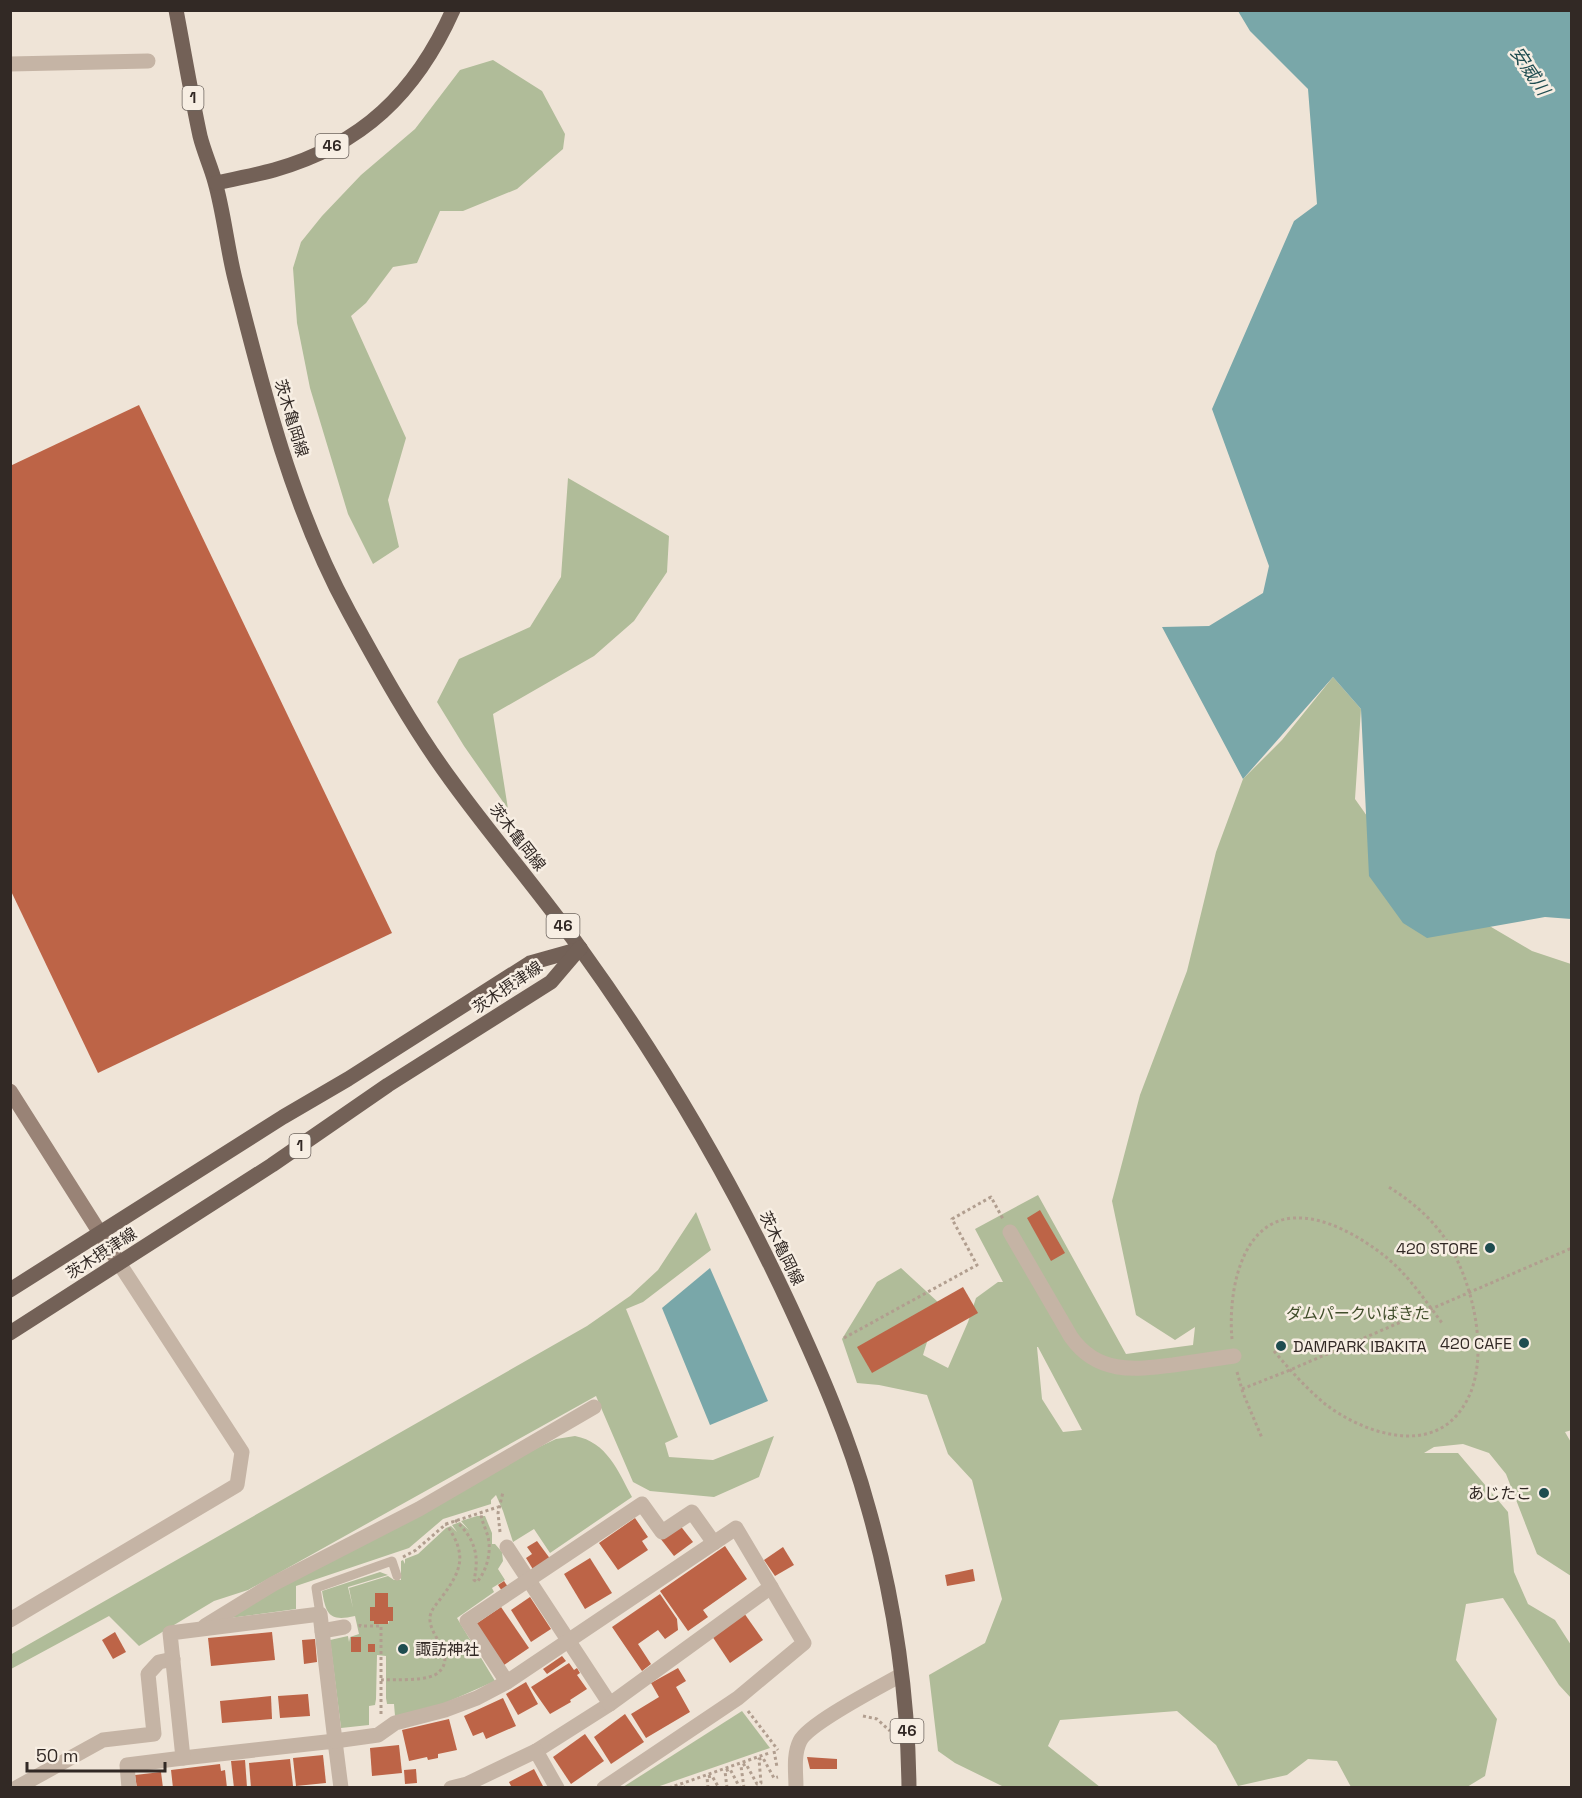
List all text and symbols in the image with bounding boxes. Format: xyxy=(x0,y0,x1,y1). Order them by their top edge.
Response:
water label: 安威川 xyxy=(1506,42,1556,101)
road number: 1 xyxy=(182,86,204,110)
road number: 46 xyxy=(316,134,348,158)
street label: 茨木亀岡線 xyxy=(270,377,313,459)
street label: 茨木亀岡線 xyxy=(485,799,551,875)
road number: 46 xyxy=(546,914,580,938)
street label: 茨木摂津線 xyxy=(468,956,546,1018)
road number: 1 xyxy=(290,1134,310,1158)
street label: 茨木亀岡線 xyxy=(755,1208,809,1289)
street label: 茨木摂津線 xyxy=(62,1223,141,1284)
place label: 420 STORE xyxy=(1396,1238,1478,1259)
marker: 420 STORE xyxy=(1483,1241,1497,1255)
park label: ダムパークいばきた xyxy=(1286,1303,1430,1324)
place label: 420 CAFE xyxy=(1440,1333,1512,1354)
place label: DAMPARK IBAKITA xyxy=(1293,1336,1427,1357)
marker: 420 CAFE xyxy=(1517,1336,1531,1350)
marker: DAMPARK IBAKITA xyxy=(1274,1339,1288,1353)
place label: あじたこ xyxy=(1468,1483,1532,1504)
marker: あじたこ xyxy=(1537,1486,1551,1500)
place label: 諏訪神社 xyxy=(415,1639,479,1660)
marker: 諏訪神社 xyxy=(396,1642,410,1656)
road number: 46 xyxy=(890,1719,924,1743)
scale bar xyxy=(27,1735,165,1773)
text: 50 m xyxy=(36,1744,78,1767)

